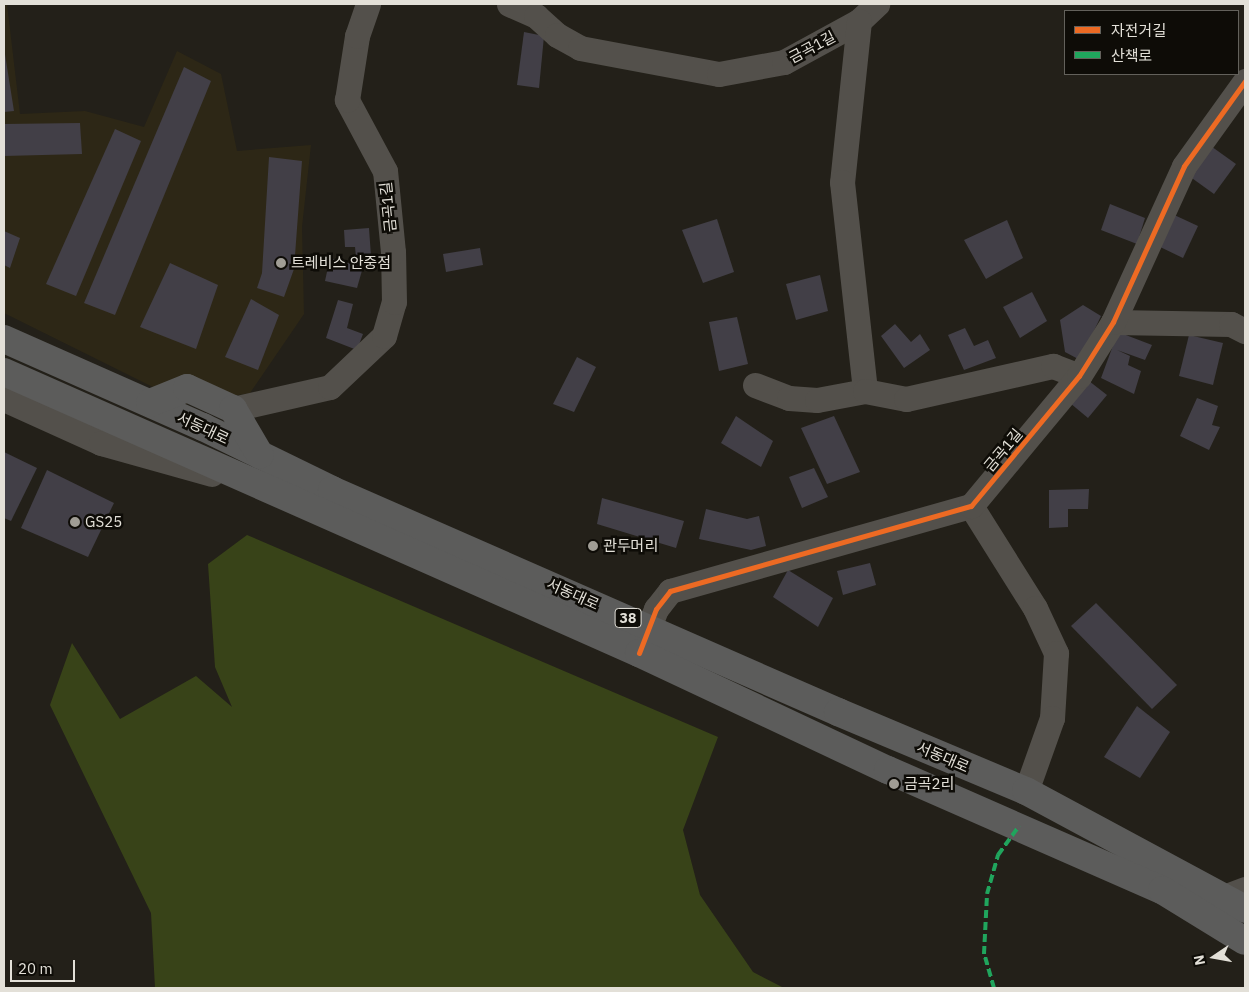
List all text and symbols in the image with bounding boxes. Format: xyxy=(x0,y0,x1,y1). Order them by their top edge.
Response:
legend xyxy=(1064,10,1239,75)
text: 자전거길 xyxy=(1111,21,1166,40)
street label: 금곡1길 xyxy=(786,27,838,67)
text: 산책로 xyxy=(1111,46,1152,65)
street label: 금곡1길 xyxy=(376,181,400,233)
place label: 트레비스 안중점 xyxy=(291,254,391,272)
marker: 트레비스 안중점 xyxy=(275,257,287,269)
street label: 서동대로 xyxy=(174,408,232,448)
street label: 금곡1길 xyxy=(980,425,1026,475)
place label: GS25 xyxy=(85,513,122,531)
marker: GS25 xyxy=(69,516,81,528)
place label: 관두머리 xyxy=(603,537,658,555)
marker: 관두머리 xyxy=(587,540,599,552)
street label: 서동대로 xyxy=(544,575,602,613)
road number: 38 xyxy=(614,606,642,630)
street label: 서동대로 xyxy=(914,738,972,776)
place label: 금곡2리 xyxy=(904,775,954,793)
marker: 금곡2리 xyxy=(888,778,900,790)
north arrow xyxy=(1189,932,1239,982)
scale bar xyxy=(12,950,78,982)
text: N xyxy=(1189,953,1209,967)
text: 20 m xyxy=(18,959,53,978)

